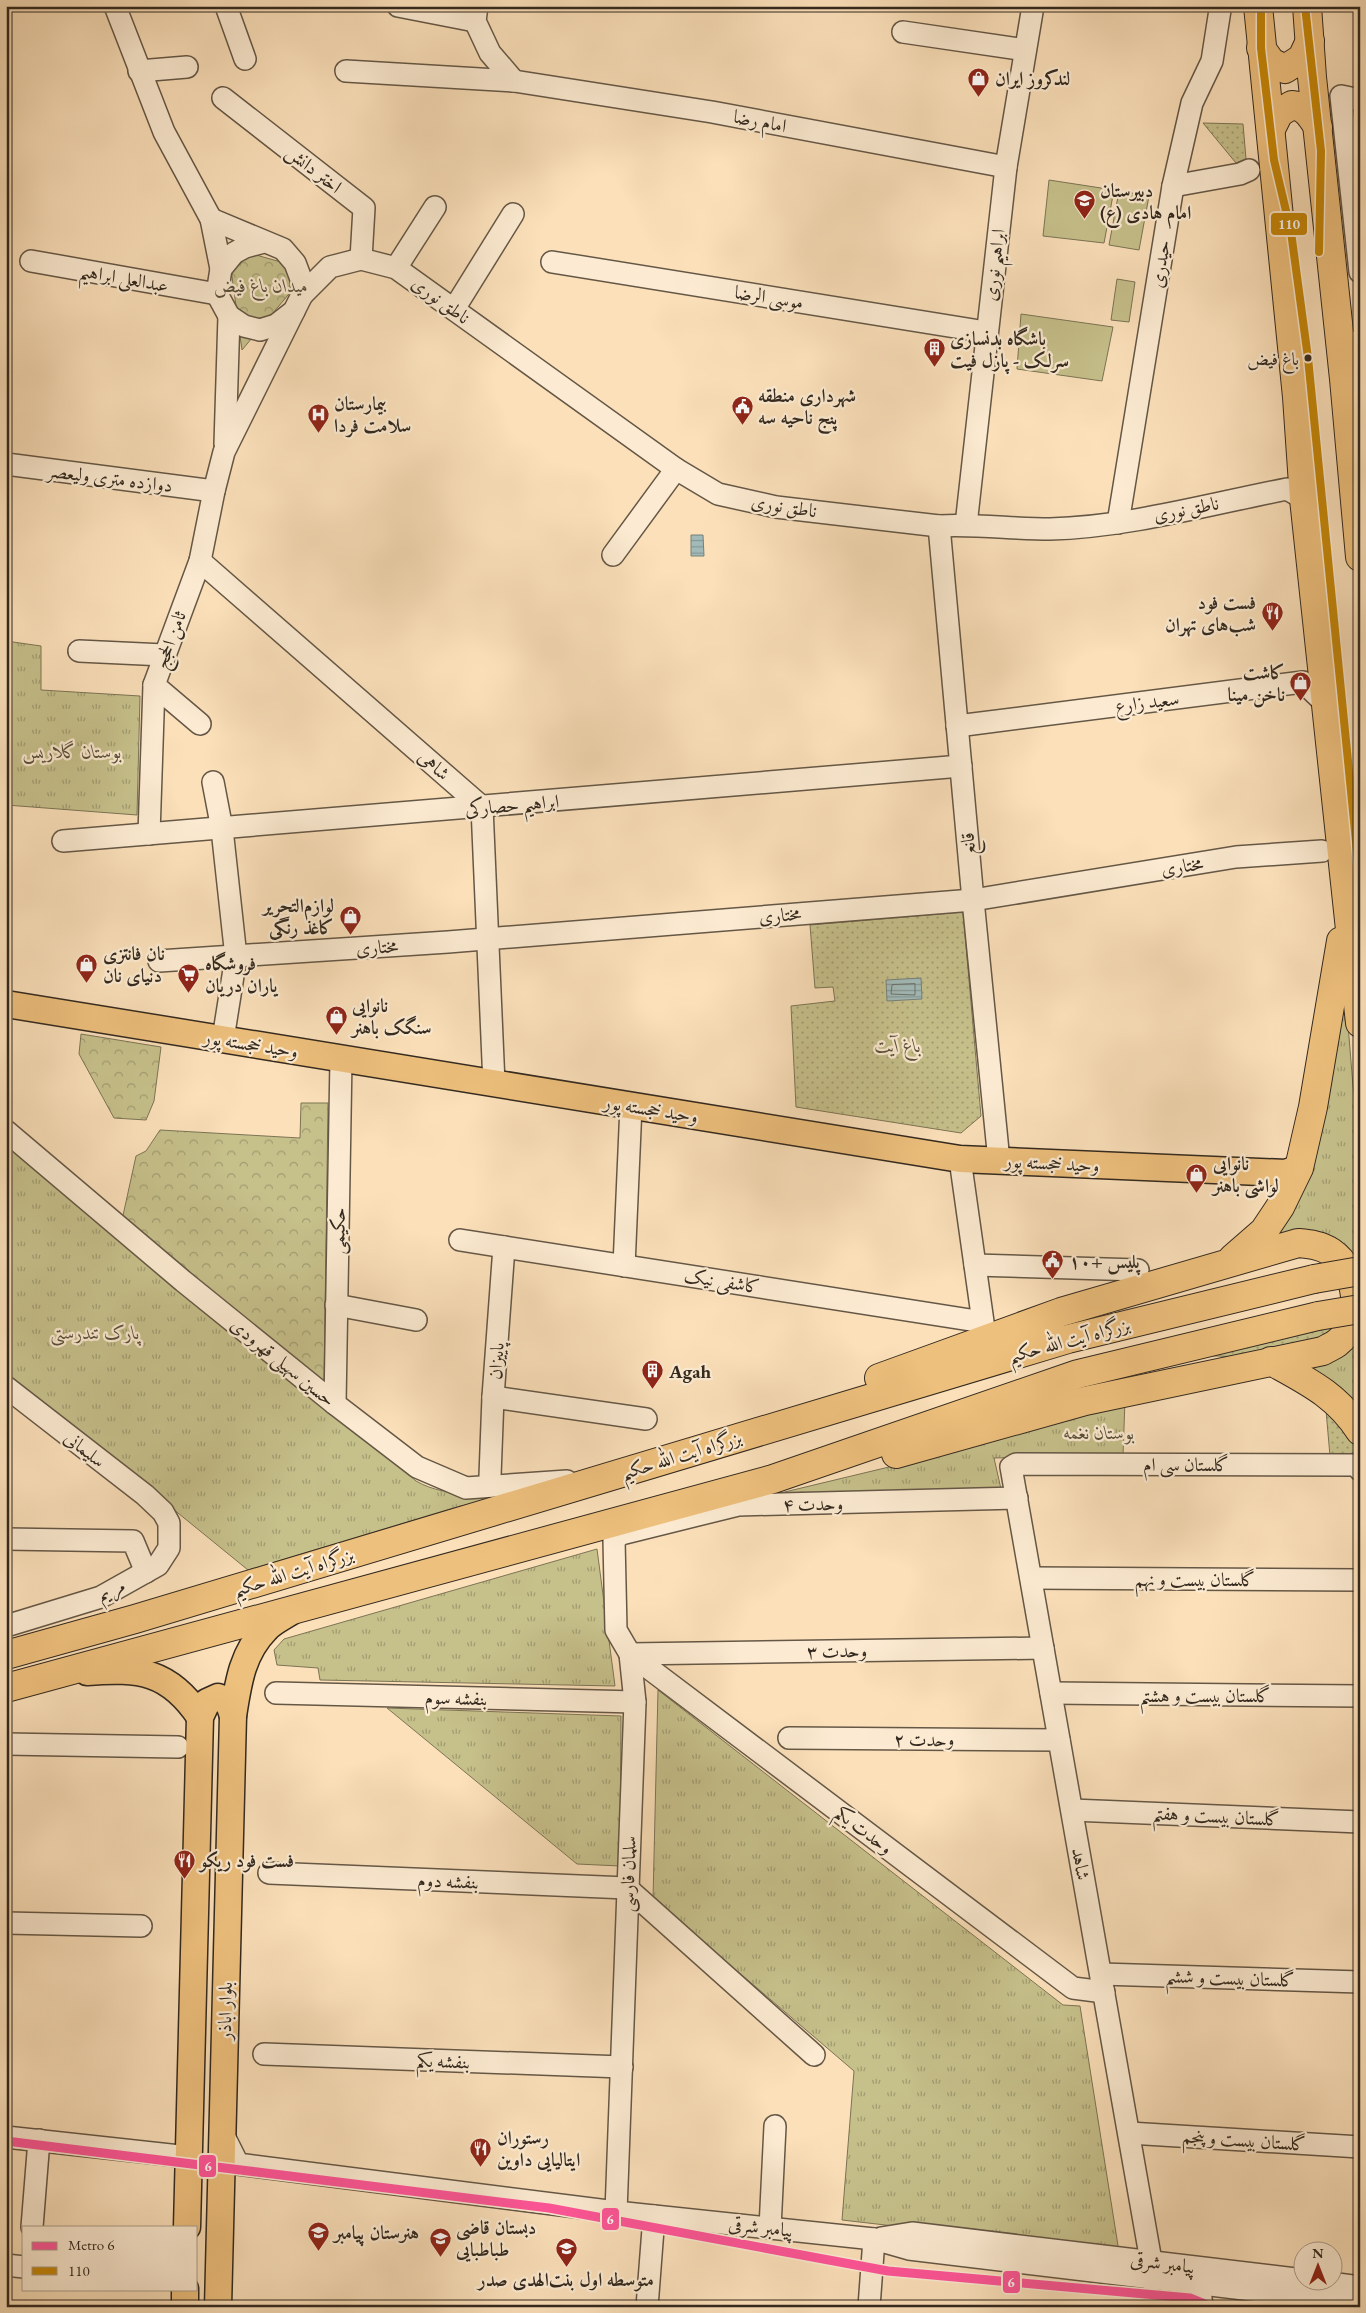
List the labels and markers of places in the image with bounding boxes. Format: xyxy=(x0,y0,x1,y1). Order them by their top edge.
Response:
shop icon: لندکروز ایران xyxy=(967,66,991,97)
place label: لندکروز ایران xyxy=(995,66,1070,91)
place label: دبیرستان امام هادی (ع) xyxy=(1100,178,1191,230)
school or university icon: دبیرستان امام هادی (ع) xyxy=(1072,189,1096,220)
place label: باشگاه بدنسازی سرلک - پازل فیت xyxy=(950,326,1069,375)
building icon: باشگاه بدنسازی سرلک - پازل فیت xyxy=(922,337,946,368)
place label: باغ فیض xyxy=(1247,347,1299,374)
marker: باغ فیض xyxy=(1303,353,1313,363)
place label: شهرداری منطقه پنج ناحیه سه xyxy=(758,383,856,435)
place label: بیمارستان سلامت فردا xyxy=(334,391,411,438)
public building icon: شهرداری منطقه پنج ناحیه سه xyxy=(730,394,754,425)
hospital icon: بیمارستان سلامت فردا xyxy=(306,402,330,433)
place label: فست فود شب‌های تهران xyxy=(1165,590,1256,637)
restaurant icon: فست فود شب‌های تهران xyxy=(1260,601,1284,632)
place label: کاشت ناخن مینا xyxy=(1227,660,1285,708)
shop icon: کاشت ناخن مینا xyxy=(1289,671,1313,702)
place label: لوازم‌التحریر کاغذ رنگی xyxy=(261,893,334,940)
shop icon: لوازم‌التحریر کاغذ رنگی xyxy=(338,904,362,935)
place label: نان فانتزی دنیای نان xyxy=(103,941,165,988)
place label: فروشگاه یاران دریان xyxy=(205,951,279,998)
shop icon: نان فانتزی دنیای نان xyxy=(75,952,99,983)
supermarket icon: فروشگاه یاران دریان xyxy=(177,962,201,993)
place label: نانوایی سنگک باهنر xyxy=(350,993,432,1040)
shop icon: نانوایی سنگک باهنر xyxy=(324,1004,348,1035)
place label: نانوایی لواشی باهنر xyxy=(1211,1151,1279,1199)
shop icon: نانوایی لواشی باهنر xyxy=(1185,1162,1209,1193)
public building icon: پلیس +۱۰ xyxy=(1041,1249,1065,1280)
place label: پلیس +۱۰ xyxy=(1069,1249,1141,1276)
building icon: Agah xyxy=(641,1359,665,1390)
place label: Agah xyxy=(668,1359,712,1384)
restaurant icon: فست فود ریکو xyxy=(172,1848,196,1879)
place label: فست فود ریکو xyxy=(198,1848,294,1873)
place label: رستوران ایتالیایی داوین xyxy=(497,2125,580,2172)
restaurant icon: رستوران ایتالیایی داوین xyxy=(469,2136,493,2167)
place label: دبستان قاضی طباطبایی xyxy=(455,2215,536,2262)
school or university icon: هنرستان پیامبر xyxy=(306,2220,330,2251)
place label: هنرستان پیامبر xyxy=(332,2220,419,2247)
school or university icon: دبستان قاضی طباطبایی xyxy=(428,2226,452,2257)
school or university icon: متوسطه اول بنت‌الهدی صدر xyxy=(554,2236,578,2267)
place label: متوسطه اول بنت‌الهدی صدر xyxy=(476,2267,654,2292)

